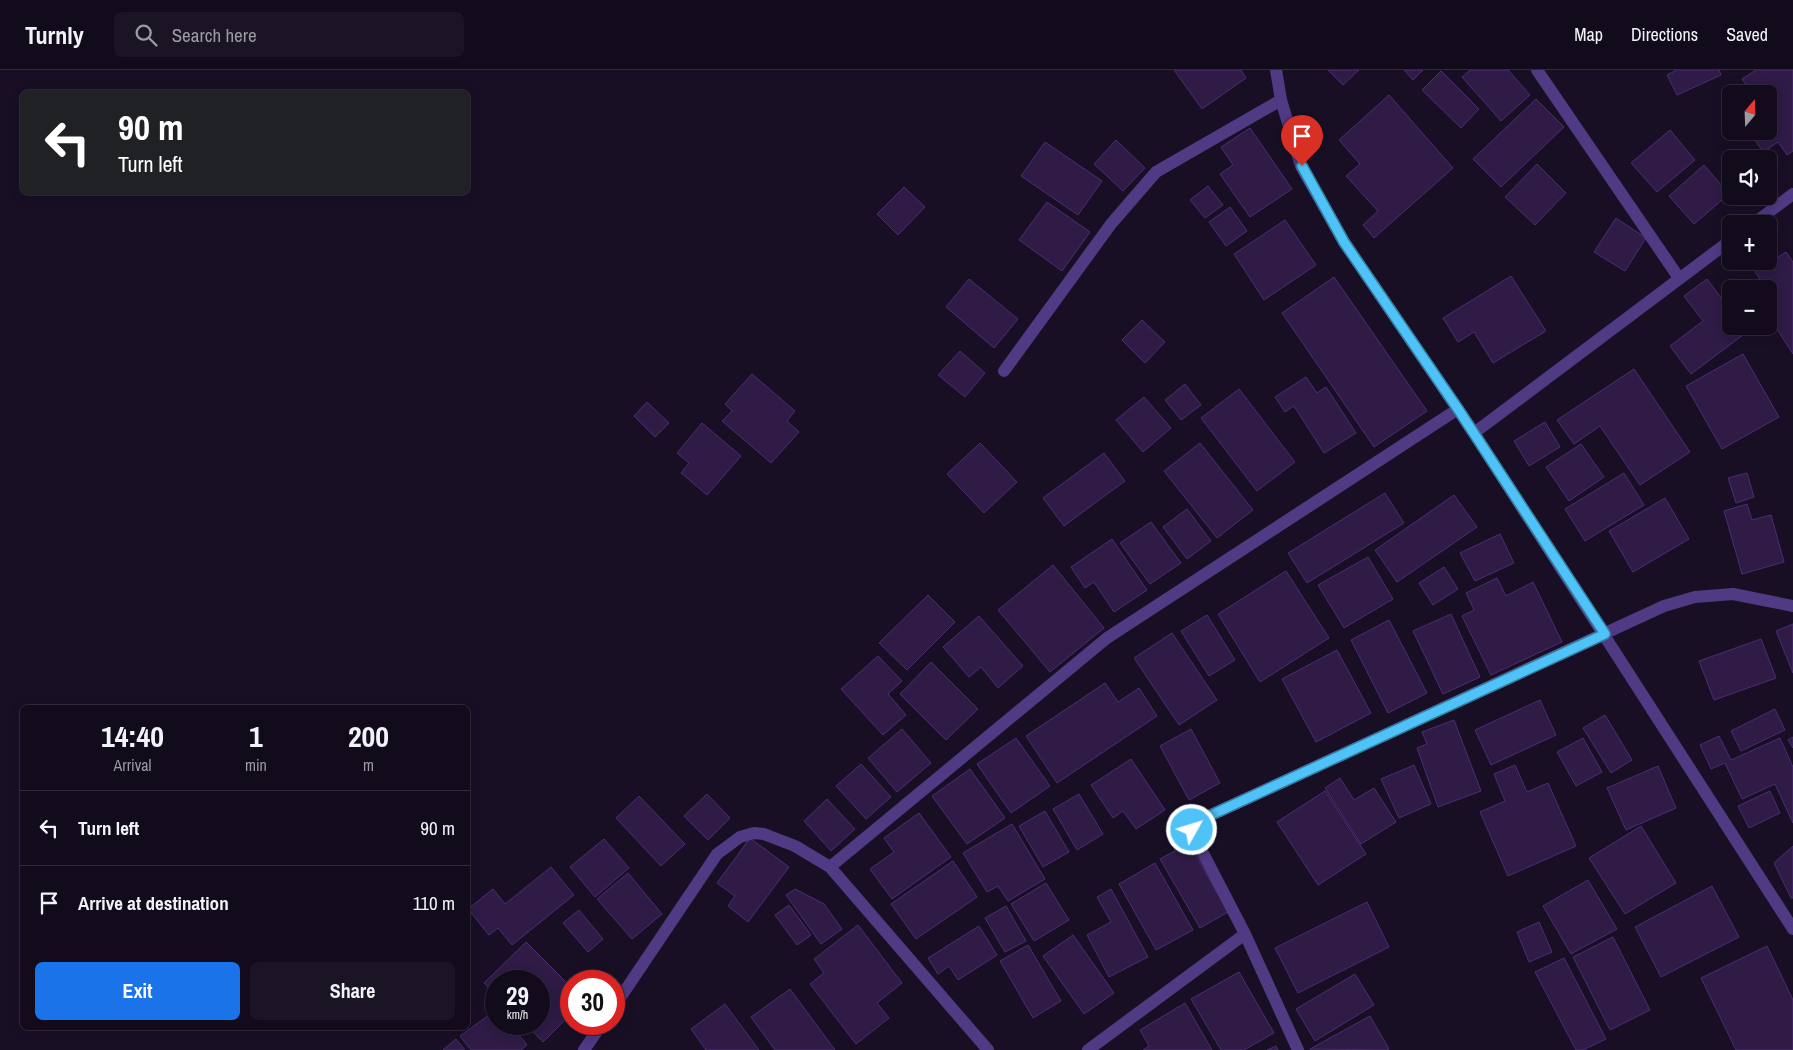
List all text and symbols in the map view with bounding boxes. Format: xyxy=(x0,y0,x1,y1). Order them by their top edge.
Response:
search box xyxy=(114,12,464,57)
text: Turnly xyxy=(25,19,84,51)
icon: search xyxy=(132,21,160,49)
text: Search here xyxy=(172,22,257,48)
text: Map xyxy=(1574,22,1603,47)
text: Directions xyxy=(1631,22,1698,47)
text: Saved xyxy=(1726,22,1768,47)
north arrow xyxy=(1722,85,1778,140)
map controls xyxy=(1722,85,1777,335)
text: 90 m xyxy=(118,104,183,151)
icon: left xyxy=(35,110,100,175)
pin xyxy=(1281,115,1323,166)
icon: arrive xyxy=(1288,122,1316,150)
text: Turn left xyxy=(118,149,183,179)
button: sound xyxy=(1722,150,1777,205)
button: + xyxy=(1722,215,1777,270)
button: − xyxy=(1722,280,1777,335)
text: 14:40 xyxy=(101,716,164,756)
text: 1 xyxy=(249,716,263,756)
text: 200 xyxy=(348,716,389,756)
text: Arrival xyxy=(114,754,151,776)
text: min xyxy=(245,754,267,776)
text: m xyxy=(363,754,374,776)
position arrow xyxy=(1165,803,1217,855)
icon: left xyxy=(35,814,63,842)
text: Turn left xyxy=(78,815,139,841)
text: 90 m xyxy=(420,815,455,841)
icon: arrive xyxy=(35,889,63,917)
text: Arrive at destination xyxy=(78,890,229,916)
text: 110 m xyxy=(413,890,455,916)
button: Exit xyxy=(35,962,240,1020)
button: Share xyxy=(250,962,455,1020)
speed limit sign: 30 xyxy=(560,970,625,1035)
text: 29 xyxy=(506,979,529,1013)
text: km/h xyxy=(507,1007,528,1023)

